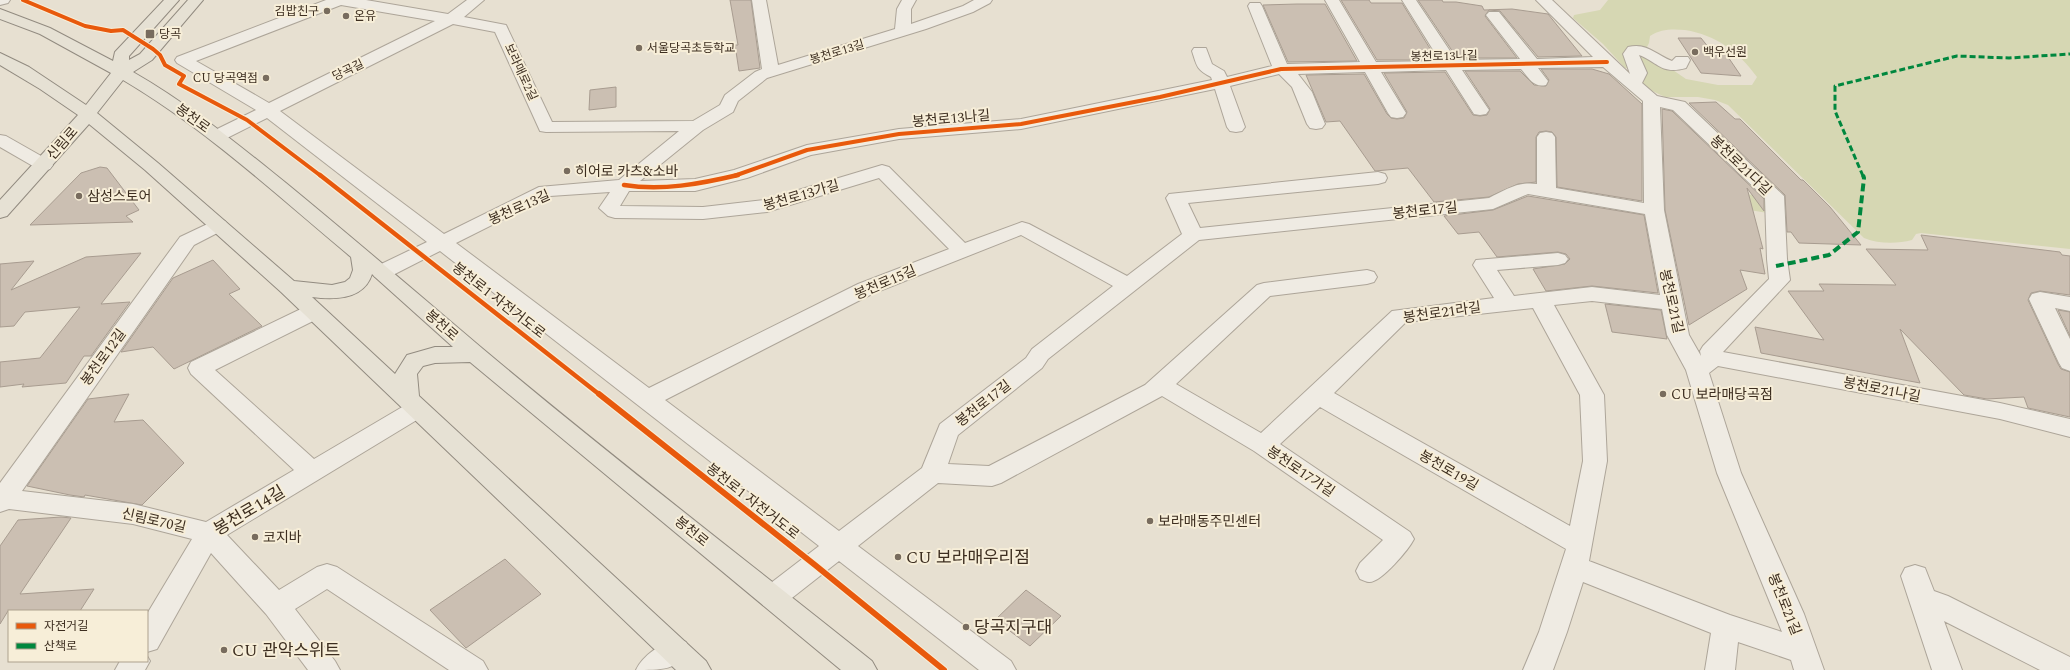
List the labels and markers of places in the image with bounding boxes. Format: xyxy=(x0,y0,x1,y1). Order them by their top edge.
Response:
place label: 김밥친구 xyxy=(275,2,319,21)
marker: 김밥친구 xyxy=(322,6,332,16)
place label: 온유 xyxy=(354,7,376,26)
marker: 온유 xyxy=(341,11,351,21)
place label: 당곡 xyxy=(159,25,181,44)
marker: 당곡 xyxy=(144,28,156,40)
place label: 서울당곡초등학교 xyxy=(647,39,735,58)
marker: 서울당곡초등학교 xyxy=(634,43,644,53)
place label: 백우선원 xyxy=(1703,43,1747,62)
marker: 백우선원 xyxy=(1690,47,1700,57)
place label: CU 당곡역점 xyxy=(193,69,258,88)
marker: CU 당곡역점 xyxy=(261,73,271,83)
place label: 히어로 카츠&소바 xyxy=(575,161,679,182)
marker: 히어로 카츠&소바 xyxy=(562,166,572,176)
place label: 삼성스토어 xyxy=(87,186,151,207)
marker: 삼성스토어 xyxy=(74,191,84,201)
place label: CU 보라매당곡점 xyxy=(1671,384,1773,405)
marker: CU 보라매당곡점 xyxy=(1658,389,1668,399)
place label: 보라매동주민센터 xyxy=(1158,511,1261,532)
marker: 보라매동주민센터 xyxy=(1145,516,1155,526)
place label: 코지바 xyxy=(263,527,302,548)
marker: 코지바 xyxy=(250,532,260,542)
place label: CU 보라매우리점 xyxy=(906,545,1030,571)
marker: CU 보라매우리점 xyxy=(893,552,903,562)
place label: 당곡지구대 xyxy=(974,615,1052,641)
marker: 당곡지구대 xyxy=(961,622,971,632)
place label: CU 관악스위트 xyxy=(232,638,340,664)
marker: CU 관악스위트 xyxy=(219,645,229,655)

